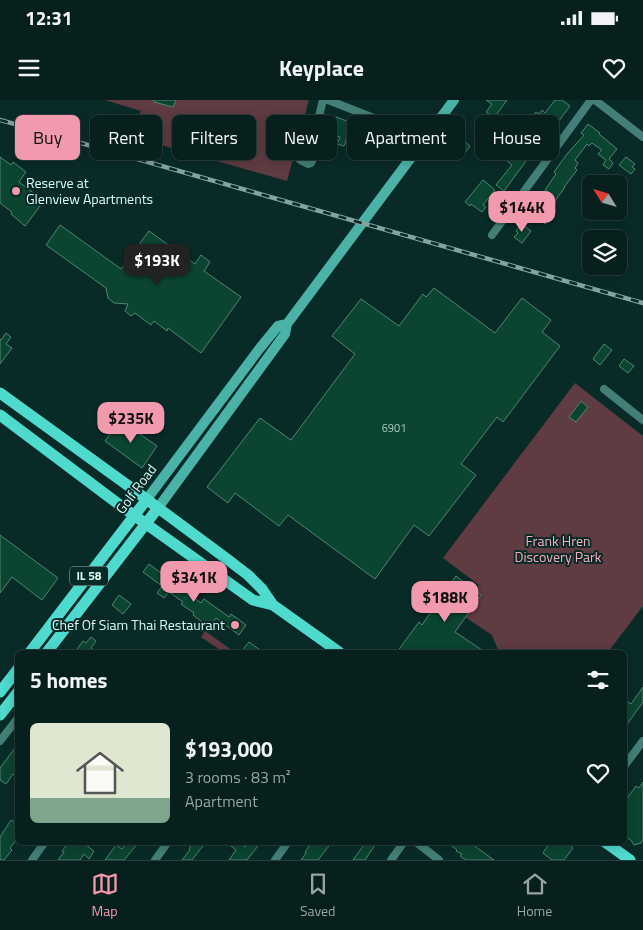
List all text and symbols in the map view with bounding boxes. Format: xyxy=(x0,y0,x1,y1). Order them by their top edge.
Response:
text: 12:31 xyxy=(25,3,72,32)
text: Keyplace xyxy=(279,51,364,85)
icon: menu xyxy=(15,54,43,82)
icon: heart xyxy=(600,54,628,82)
chip: Buy xyxy=(15,115,80,160)
chip: Rent xyxy=(90,115,162,160)
chip: Filters xyxy=(172,115,256,160)
chip: New xyxy=(266,115,337,160)
chip: Apartment xyxy=(347,115,465,160)
chip: House xyxy=(475,115,559,160)
place label: Reserve at Glenview Apartments xyxy=(26,172,153,209)
north arrow xyxy=(582,175,628,220)
map controls xyxy=(582,175,627,275)
marker: Reserve at Glenview Apartments xyxy=(10,185,22,197)
pin: $144K xyxy=(487,190,557,233)
text: $144K xyxy=(499,195,545,219)
button: layers xyxy=(582,230,627,275)
pin: $193K xyxy=(122,244,192,286)
text: $193K xyxy=(134,248,180,272)
pin: $235K xyxy=(96,402,166,444)
text: $235K xyxy=(108,406,154,430)
house number: 6901 xyxy=(382,420,406,436)
street label: Golf Road xyxy=(110,460,161,518)
park label: Frank Hren Discovery Park xyxy=(514,530,602,567)
pin: $341K xyxy=(159,560,229,603)
text: $341K xyxy=(171,565,217,589)
road number: IL 58 xyxy=(70,566,108,586)
pin: $188K xyxy=(410,580,480,623)
text: $188K xyxy=(422,585,468,609)
place label: Chef Of Siam Thai Restaurant xyxy=(52,614,225,635)
marker: Chef Of Siam Thai Restaurant xyxy=(229,619,241,631)
text: 5 homes xyxy=(30,664,107,696)
icon: filters xyxy=(584,666,612,694)
text: $193,000 xyxy=(185,733,273,765)
icon: home xyxy=(70,743,130,803)
icon: heart xyxy=(584,759,612,787)
text: 3 rooms · 83 m² xyxy=(185,765,290,789)
text: Apartment xyxy=(185,789,258,813)
tab: Map xyxy=(91,870,119,921)
tab: Saved xyxy=(300,870,336,921)
tab: Home xyxy=(517,870,552,921)

